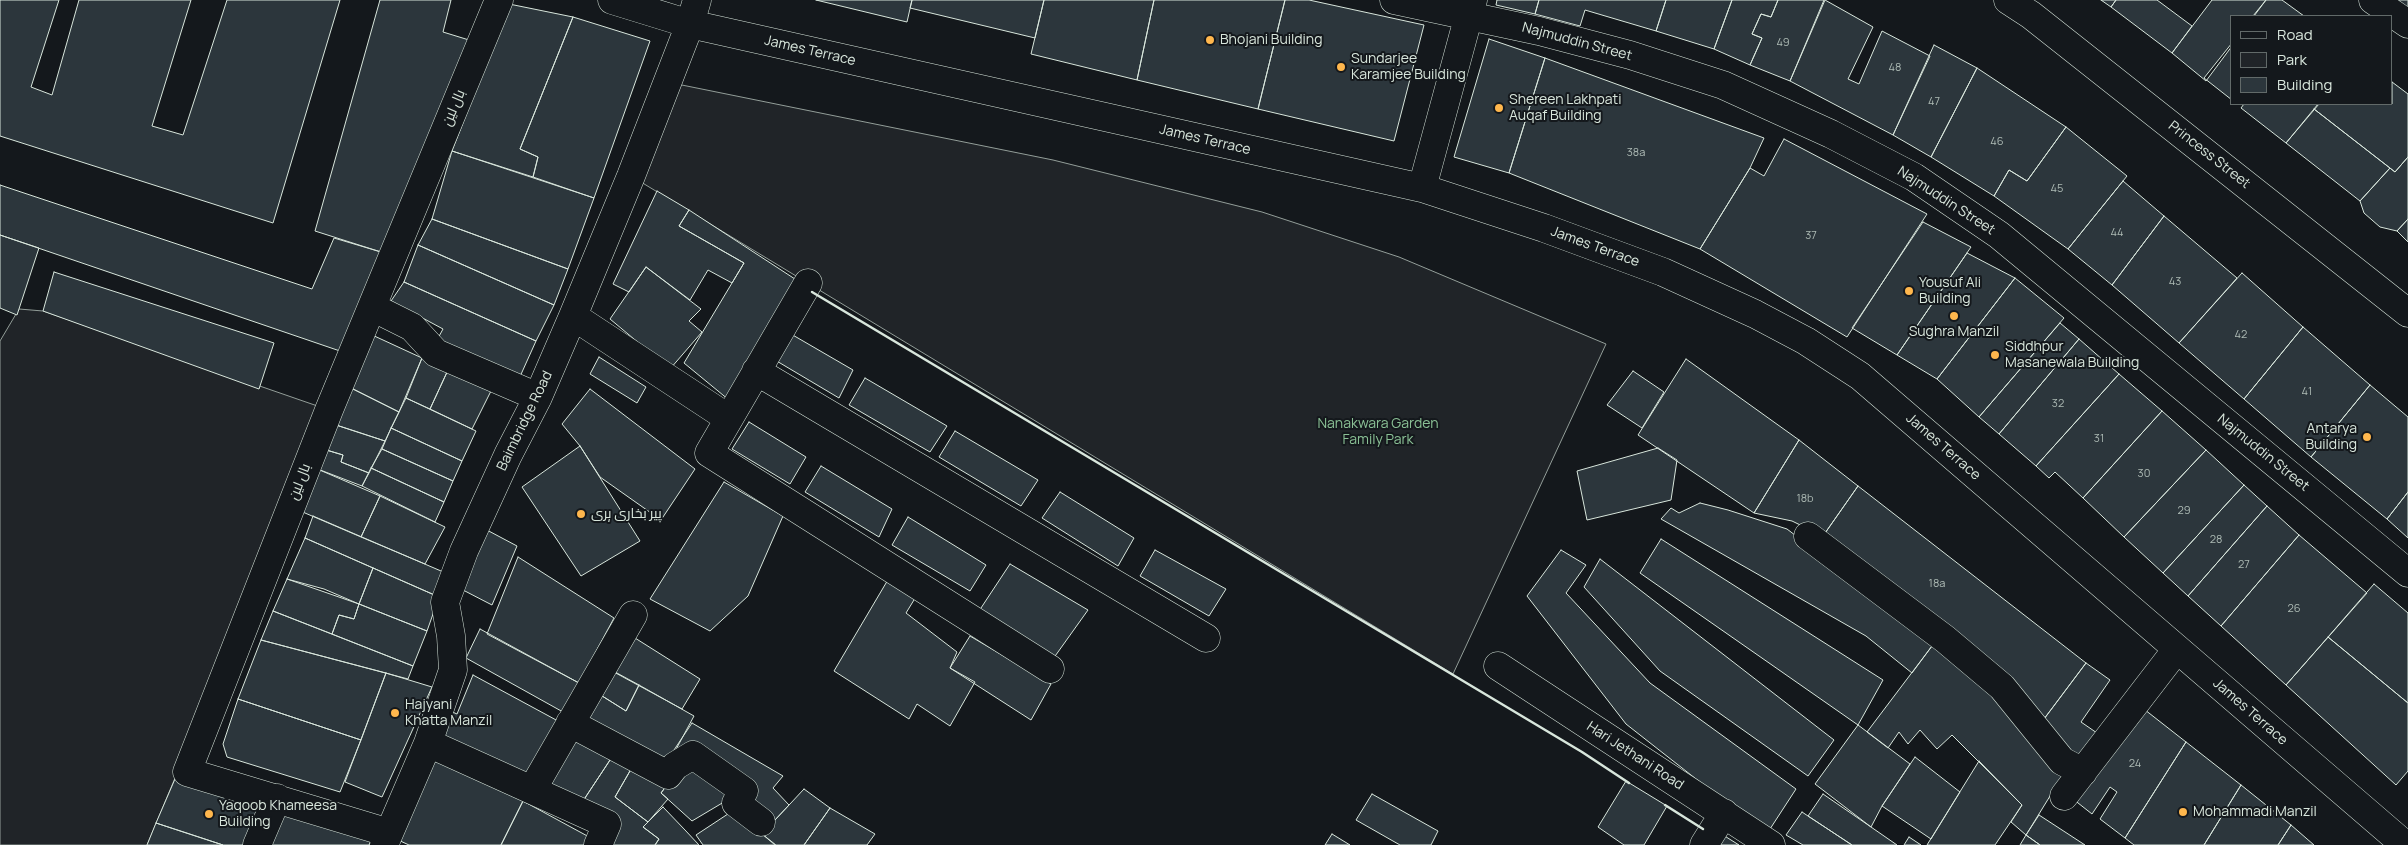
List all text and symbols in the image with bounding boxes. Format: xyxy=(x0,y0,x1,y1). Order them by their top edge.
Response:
legend xyxy=(2230,15,2393,105)
street label: Najmuddin Street xyxy=(1520,19,1634,65)
text: Road xyxy=(2277,24,2313,45)
street label: James Terrace xyxy=(763,32,857,70)
place label: Bhojani Building xyxy=(1220,32,1322,48)
marker: Bhojani Building xyxy=(1204,34,1216,46)
house number: 49 xyxy=(1776,36,1790,50)
text: Park xyxy=(2277,49,2307,70)
place label: Sundarjee Karamjee Building xyxy=(1351,51,1466,84)
marker: Sundarjee Karamjee Building xyxy=(1335,61,1347,73)
house number: 48 xyxy=(1889,61,1901,75)
text: Building xyxy=(2277,74,2332,95)
street label: بال لین xyxy=(439,87,469,129)
place label: Shereen Lakhpati Auqaf Building xyxy=(1509,92,1621,124)
house number: 47 xyxy=(1928,95,1940,109)
marker: Shereen Lakhpati Auqaf Building xyxy=(1493,102,1505,114)
street label: Princess Street xyxy=(2165,118,2253,192)
street label: James Terrace xyxy=(1158,121,1252,159)
house number: 46 xyxy=(1990,135,2004,149)
house number: 38a xyxy=(1627,146,1645,160)
street label: Najmuddin Street xyxy=(1894,163,1998,239)
house number: 45 xyxy=(2051,182,2063,196)
street label: James Terrace xyxy=(1548,223,1642,271)
house number: 44 xyxy=(2110,226,2124,240)
house number: 37 xyxy=(1805,229,1817,243)
place label: Yousuf Ali Building xyxy=(1919,275,1981,308)
house number: 43 xyxy=(2169,275,2181,289)
marker: Yousuf Ali Building xyxy=(1903,285,1915,297)
marker: Sughra Manzil xyxy=(1948,310,1960,322)
place label: Sughra Manzil xyxy=(1909,324,1999,340)
house number: 42 xyxy=(2235,328,2247,342)
place label: Siddhpur Masanewala Building xyxy=(2005,339,2139,372)
marker: Siddhpur Masanewala Building xyxy=(1989,349,2001,361)
street label: Baimbridge Road xyxy=(494,368,556,474)
house number: 41 xyxy=(2302,385,2312,399)
house number: 32 xyxy=(2052,397,2064,411)
street label: James Terrace xyxy=(1902,410,1984,484)
street label: Najmuddin Street xyxy=(2214,411,2312,495)
park label: Nanakwara Garden Family Park xyxy=(1318,416,1438,448)
place label: Antarya Building xyxy=(2305,421,2357,454)
marker: Antarya Building xyxy=(2361,431,2373,443)
house number: 31 xyxy=(2094,432,2104,446)
street label: بال لین xyxy=(285,461,315,503)
house number: 30 xyxy=(2138,467,2150,481)
house number: 18b xyxy=(1796,492,1814,506)
house number: 29 xyxy=(2177,504,2191,518)
place label: پیر بخاری ہری xyxy=(591,506,662,522)
marker: پیر بخاری ہری xyxy=(575,508,587,520)
house number: 28 xyxy=(2210,533,2222,547)
house number: 27 xyxy=(2238,558,2250,572)
house number: 18a xyxy=(1929,577,1945,591)
house number: 26 xyxy=(2287,602,2301,616)
street label: James Terrace xyxy=(2209,675,2291,749)
place label: Hajyani Khatta Manzil xyxy=(405,697,492,730)
marker: Hajyani Khatta Manzil xyxy=(389,707,401,719)
street label: Hari Jethani Road xyxy=(1583,718,1687,794)
house number: 24 xyxy=(2129,757,2141,771)
place label: Yaqoob Khameesa Building xyxy=(219,798,337,830)
place label: Mohammadi Manzil xyxy=(2193,804,2317,820)
marker: Mohammadi Manzil xyxy=(2177,806,2189,818)
marker: Yaqoob Khameesa Building xyxy=(203,808,215,820)

